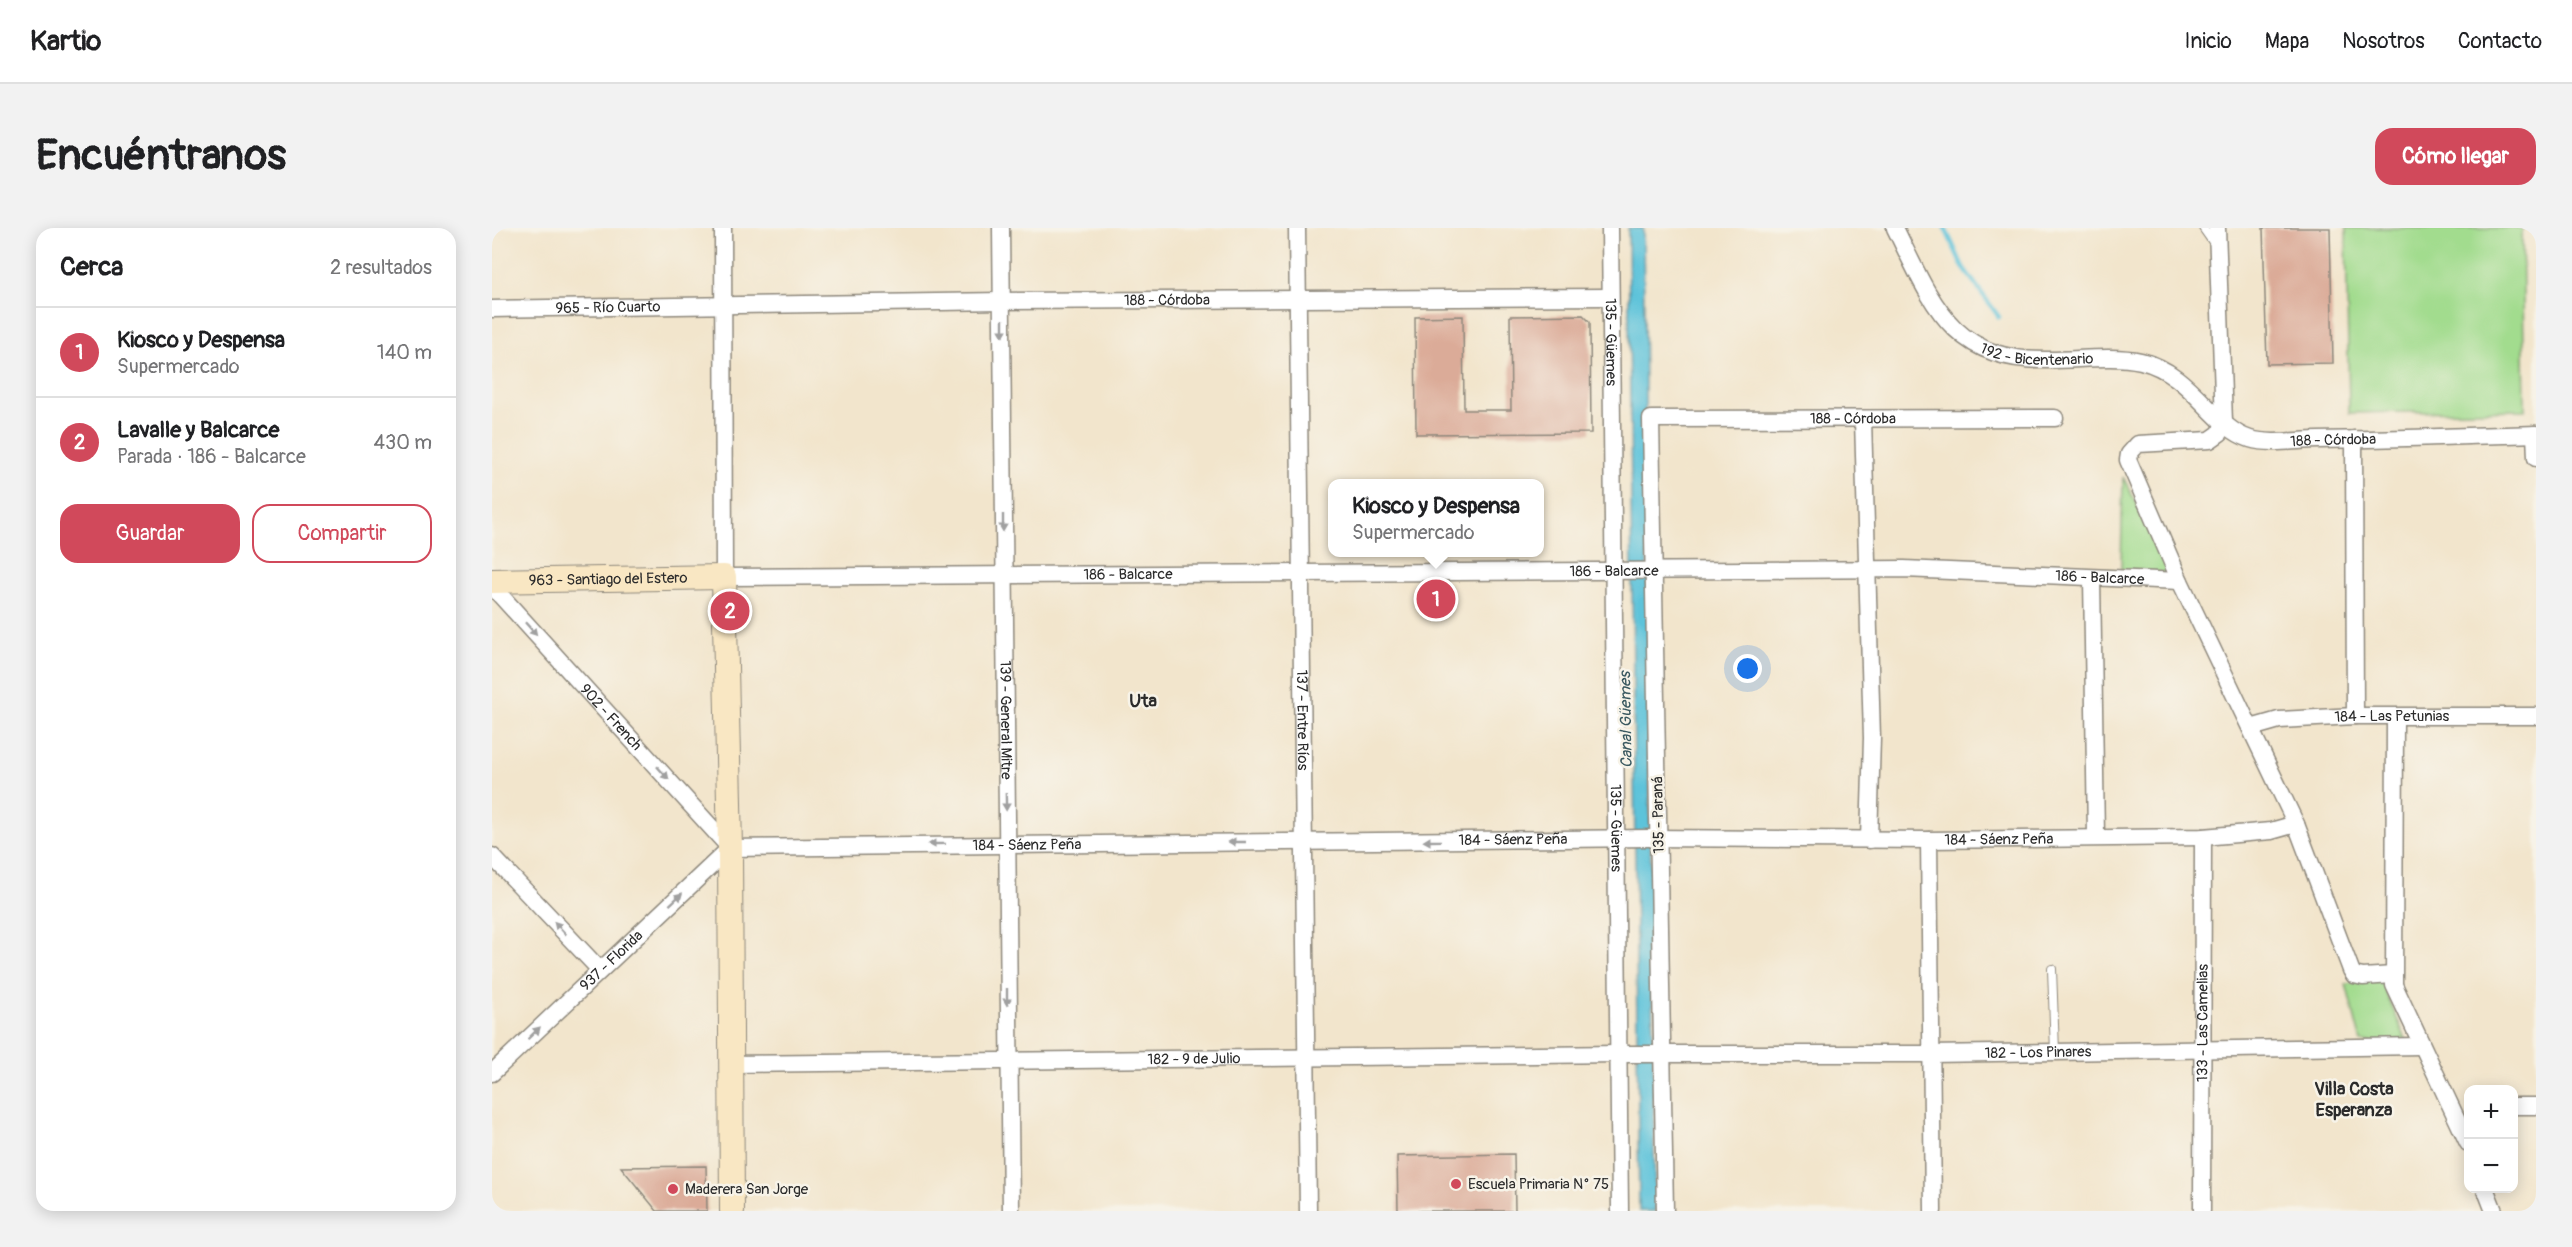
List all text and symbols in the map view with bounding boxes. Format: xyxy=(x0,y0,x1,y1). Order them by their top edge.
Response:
text: Kartio xyxy=(30,24,101,59)
text: Inicio xyxy=(2185,28,2232,55)
text: Mapa xyxy=(2265,28,2309,55)
text: Nosotros xyxy=(2342,28,2425,55)
text: Contacto xyxy=(2458,28,2542,55)
button: Cómo llegar xyxy=(2375,128,2536,185)
text: Encuéntranos xyxy=(36,130,286,182)
text: Cerca xyxy=(60,251,123,283)
text: 2 resultados xyxy=(330,255,432,280)
street label: 188 - Córdoba xyxy=(1124,291,1210,310)
street label: 965 - Río Cuarto xyxy=(555,297,661,318)
street label: 135 - Güemes xyxy=(1601,298,1621,386)
one-way arrow xyxy=(998,319,1008,338)
text: Kiosco y Despensa xyxy=(117,326,285,354)
street label: 192 - Bicentenario xyxy=(1977,339,2094,370)
text: 1 xyxy=(76,340,83,365)
text: 140 m xyxy=(377,340,432,365)
text: Supermercado xyxy=(117,354,240,379)
street label: 188 - Córdoba xyxy=(1810,409,1896,429)
text: Lavalle y Balcarce xyxy=(117,416,279,444)
text: 2 xyxy=(74,430,85,455)
text: 430 m xyxy=(373,430,432,455)
street label: 188 - Córdoba xyxy=(2290,430,2376,451)
text: Parada · 186 - Balcarce xyxy=(117,444,306,469)
popup xyxy=(1328,479,1544,557)
text: Kiosco y Despensa xyxy=(1352,492,1520,520)
button: Guardar xyxy=(60,504,240,563)
button: Compartir xyxy=(252,504,432,563)
one-way arrow xyxy=(998,514,1008,533)
text: Supermercado xyxy=(1352,520,1474,545)
street label: 186 - Balcarce xyxy=(1569,562,1659,581)
street label: 186 - Balcarce xyxy=(1083,565,1173,585)
street label: 186 - Balcarce xyxy=(2055,567,2145,589)
street label: 963 - Santiago del Estero xyxy=(528,569,688,590)
pin: 1 xyxy=(1416,576,1456,622)
pin: 2 xyxy=(710,588,750,634)
one-way arrow xyxy=(524,622,538,636)
your location xyxy=(1733,654,1762,683)
street label: 139 - General Mitre xyxy=(995,660,1016,780)
street label: 137 - Entre Ríos xyxy=(1292,670,1312,771)
water label: Canal Güemes xyxy=(1615,670,1637,768)
street label: 902 - French xyxy=(575,680,646,755)
district label: Uta xyxy=(1129,690,1157,713)
street label: 184 - Las Petunias xyxy=(2334,707,2449,727)
one-way arrow xyxy=(656,766,670,781)
street label: 135 - Paraná xyxy=(1648,776,1669,854)
street label: 135 - Güemes xyxy=(1606,784,1626,872)
one-way arrow xyxy=(1001,793,1011,812)
street label: 184 - Sáenz Peña xyxy=(1458,830,1567,850)
street label: 184 - Sáenz Peña xyxy=(1944,830,2053,850)
street label: 184 - Sáenz Peña xyxy=(972,835,1082,855)
one-way arrow xyxy=(1423,836,1442,846)
one-way arrow xyxy=(1228,837,1247,847)
one-way arrow xyxy=(928,840,947,849)
one-way arrow xyxy=(669,892,683,906)
one-way arrow xyxy=(553,921,567,935)
street label: 937 - Florida xyxy=(576,926,647,995)
street label: 133 - Las Camelias xyxy=(2193,964,2213,1082)
one-way arrow xyxy=(1002,988,1012,1007)
one-way arrow xyxy=(527,1026,541,1040)
street label: 182 - Los Pinares xyxy=(1984,1042,2092,1063)
street label: 182 - 9 de Julio xyxy=(1147,1049,1241,1069)
district label: Villa Costa Esperanza xyxy=(2314,1078,2394,1122)
map controls xyxy=(2464,1085,2518,1193)
button: + xyxy=(2464,1085,2518,1139)
button: − xyxy=(2464,1139,2518,1193)
place label: Escuela Primaria N° 75 xyxy=(1468,1175,1609,1194)
marker: Escuela Primaria N° 75 xyxy=(1449,1177,1463,1191)
place label: Maderera San Jorge xyxy=(685,1180,809,1199)
marker: Maderera San Jorge xyxy=(666,1182,680,1196)

